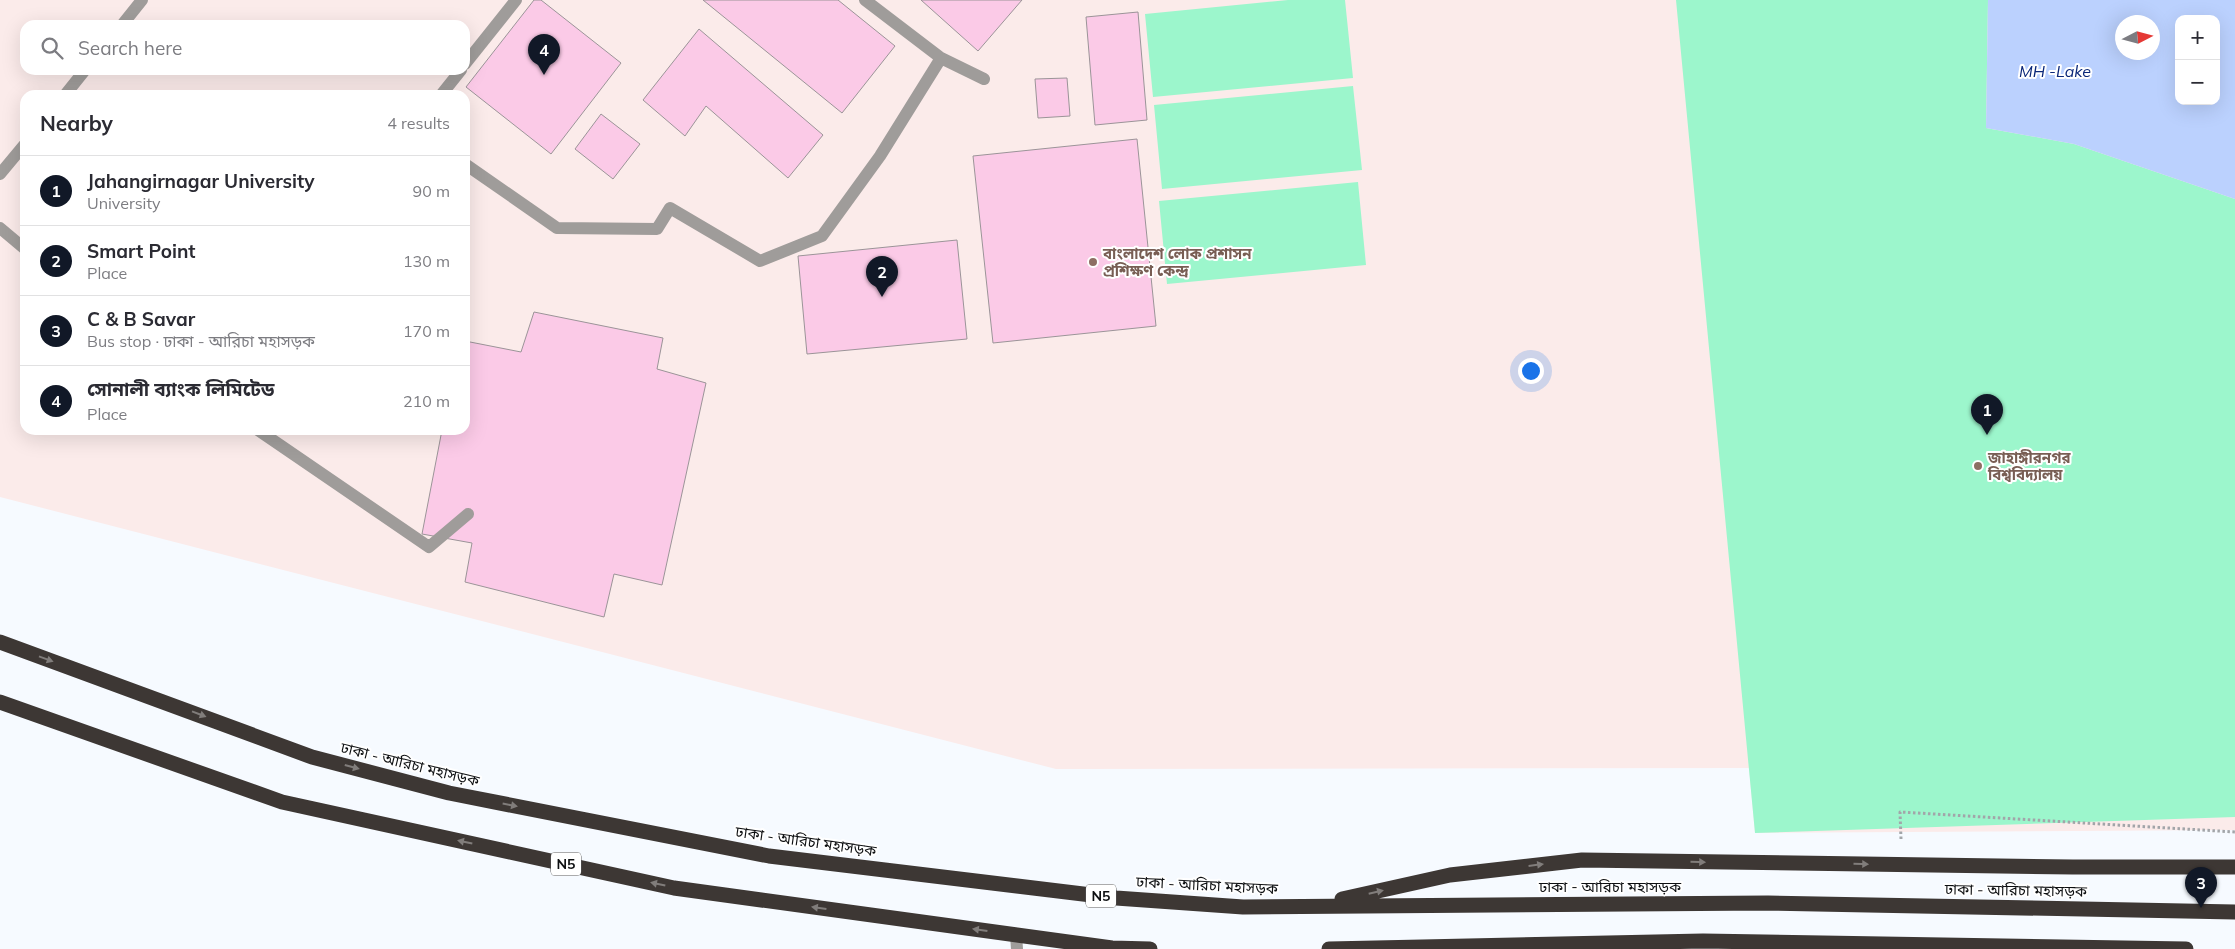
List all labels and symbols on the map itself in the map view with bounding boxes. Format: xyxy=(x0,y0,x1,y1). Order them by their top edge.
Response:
north arrow xyxy=(2115,15,2160,60)
pin: 4 xyxy=(528,34,560,75)
water label: MH -Lake xyxy=(2019,61,2091,81)
place label: বাংলাদেশ লোক প্রশাসন প্রশিক্ষণ কেন্দ্র xyxy=(1102,244,1252,280)
pin: 2 xyxy=(866,256,898,297)
marker: বাংলাদেশ লোক প্রশাসন প্রশিক্ষণ কেন্দ্র xyxy=(1087,256,1099,268)
your location xyxy=(1518,358,1544,384)
pin: 1 xyxy=(1971,394,2003,435)
place label: জাহাঙ্গীরনগর বিশ্ববিদ্যালয় xyxy=(1987,448,2072,484)
marker: জাহাঙ্গীরনগর বিশ্ববিদ্যালয় xyxy=(1972,460,1984,472)
one-way arrow xyxy=(39,655,54,663)
one-way arrow xyxy=(192,710,207,718)
street label: ঢাকা - আরিচা মহাসড়ক xyxy=(338,737,482,791)
one-way arrow xyxy=(345,764,360,772)
one-way arrow xyxy=(502,801,518,809)
street label: ঢাকা - আরিচা মহাসড়ক xyxy=(733,822,879,860)
one-way arrow xyxy=(458,838,473,846)
road number: N5 xyxy=(551,852,581,876)
one-way arrow xyxy=(1690,858,1706,866)
one-way arrow xyxy=(1853,860,1869,868)
one-way arrow xyxy=(1528,861,1544,869)
pin: 3 xyxy=(2185,867,2217,908)
street label: ঢাকা - আরিচা মহাসড়ক xyxy=(1135,872,1279,898)
street label: ঢাকা - আরিচা মহাসড়ক xyxy=(1538,877,1682,896)
street label: ঢাকা - আরিচা মহাসড়ক xyxy=(1944,879,2088,901)
one-way arrow xyxy=(650,880,666,888)
road number: N5 xyxy=(1086,884,1116,908)
one-way arrow xyxy=(1368,888,1383,896)
one-way arrow xyxy=(810,903,826,911)
one-way arrow xyxy=(971,925,987,933)

